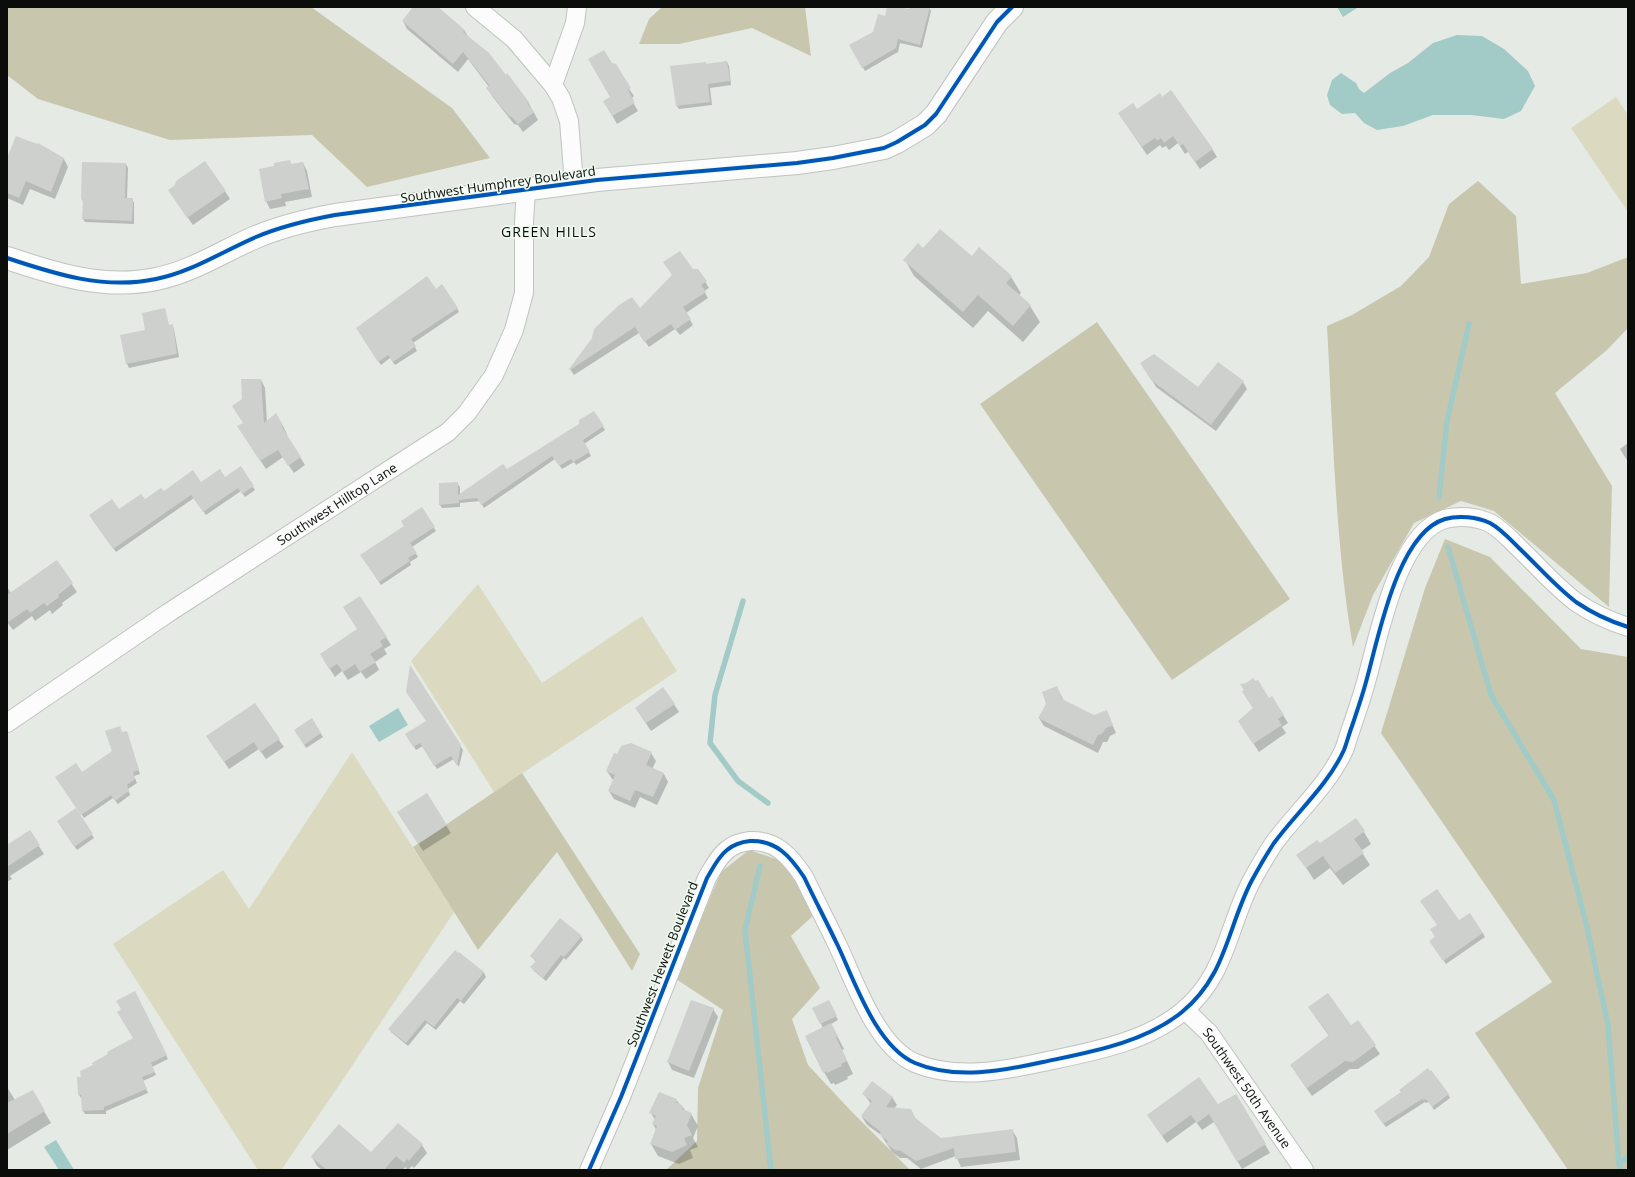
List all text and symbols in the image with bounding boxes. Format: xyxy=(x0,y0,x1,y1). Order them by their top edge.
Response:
street label: Southwest Humphrey Boulevard xyxy=(399,161,597,207)
district label: GREEN HILLS xyxy=(501,222,597,241)
street label: Southwest Hilltop Lane xyxy=(273,458,400,549)
street label: Southwest Hewett Boulevard xyxy=(622,879,702,1049)
street label: Southwest 50th Avenue xyxy=(1199,1023,1295,1152)

